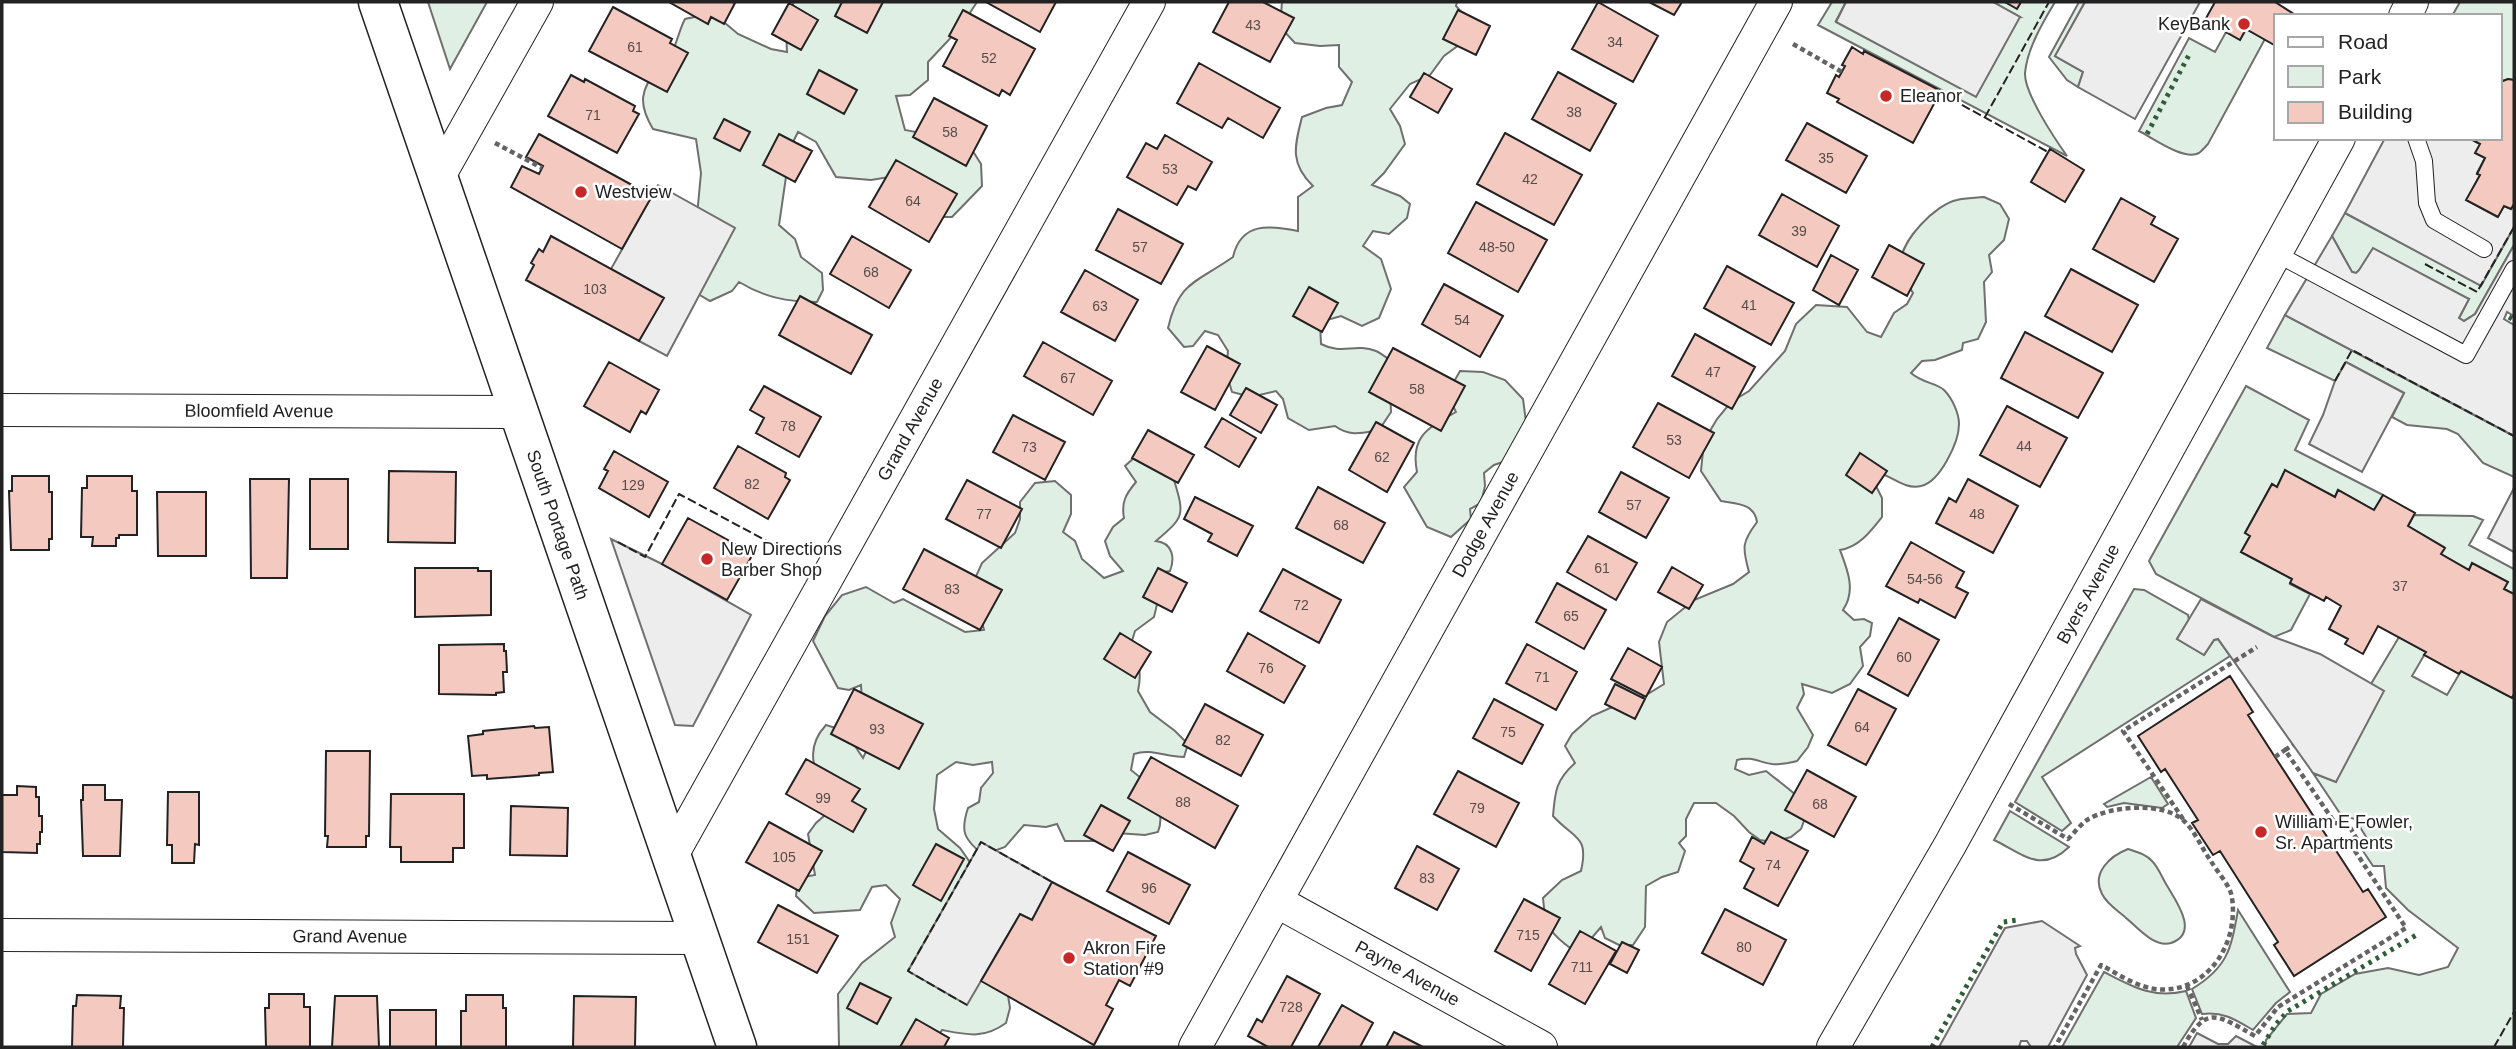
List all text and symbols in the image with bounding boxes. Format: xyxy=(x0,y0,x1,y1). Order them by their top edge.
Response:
place label: KeyBank xyxy=(2158,14,2231,34)
legend xyxy=(2274,14,2502,140)
marker: KeyBank xyxy=(2236,16,2252,32)
house number: 43 xyxy=(1245,17,1261,33)
text: Road xyxy=(2338,30,2388,53)
house number: 34 xyxy=(1607,34,1623,50)
house number: 61 xyxy=(627,39,643,55)
house number: 52 xyxy=(981,50,997,66)
text: Park xyxy=(2338,65,2382,88)
place label: Eleanor xyxy=(1900,86,1962,106)
marker: Eleanor xyxy=(1878,88,1894,104)
text: Building xyxy=(2338,100,2413,123)
house number: 38 xyxy=(1566,104,1582,120)
house number: 71 xyxy=(585,107,601,123)
house number: 58 xyxy=(942,124,958,140)
house number: 35 xyxy=(1818,150,1834,166)
house number: 53 xyxy=(1162,161,1178,177)
house number: 42 xyxy=(1522,171,1538,187)
place label: Westview xyxy=(595,182,673,202)
marker: Westview xyxy=(573,184,589,200)
house number: 64 xyxy=(905,193,921,209)
house number: 39 xyxy=(1791,223,1807,239)
house number: 57 xyxy=(1132,239,1148,255)
house number: 48-50 xyxy=(1479,239,1515,255)
house number: 68 xyxy=(863,264,879,280)
house number: 103 xyxy=(583,281,607,297)
house number: 41 xyxy=(1741,297,1757,313)
house number: 63 xyxy=(1092,298,1108,314)
house number: 54 xyxy=(1454,312,1470,328)
house number: 47 xyxy=(1705,364,1721,380)
house number: 67 xyxy=(1060,370,1076,386)
street label: Grand Avenue xyxy=(873,374,947,484)
house number: 58 xyxy=(1409,381,1425,397)
street label: Bloomfield Avenue xyxy=(185,401,333,421)
house number: 78 xyxy=(780,418,796,434)
house number: 53 xyxy=(1666,432,1682,448)
house number: 44 xyxy=(2016,438,2032,454)
house number: 73 xyxy=(1021,439,1037,455)
street label: South Portage Path xyxy=(523,447,593,603)
house number: 62 xyxy=(1374,449,1390,465)
street label: Dodge Avenue xyxy=(1448,468,1523,581)
house number: 82 xyxy=(744,476,760,492)
house number: 129 xyxy=(621,477,645,493)
house number: 57 xyxy=(1626,497,1642,513)
house number: 77 xyxy=(976,506,992,522)
house number: 48 xyxy=(1969,506,1985,522)
house number: 68 xyxy=(1333,517,1349,533)
place label: New Directions Barber Shop xyxy=(721,539,842,580)
street label: Byers Avenue xyxy=(2053,541,2124,647)
marker: New Directions Barber Shop xyxy=(699,551,715,567)
house number: 61 xyxy=(1594,560,1610,576)
house number: 54-56 xyxy=(1907,571,1943,587)
house number: 37 xyxy=(2392,578,2408,594)
house number: 83 xyxy=(944,581,960,597)
house number: 72 xyxy=(1293,597,1309,613)
house number: 65 xyxy=(1563,608,1579,624)
house number: 60 xyxy=(1896,649,1912,665)
house number: 76 xyxy=(1258,660,1274,676)
house number: 71 xyxy=(1534,669,1550,685)
house number: 64 xyxy=(1854,719,1870,735)
house number: 93 xyxy=(869,721,885,737)
house number: 75 xyxy=(1500,724,1516,740)
house number: 82 xyxy=(1215,732,1231,748)
house number: 99 xyxy=(815,790,831,806)
house number: 88 xyxy=(1175,794,1191,810)
house number: 68 xyxy=(1812,796,1828,812)
house number: 79 xyxy=(1469,800,1485,816)
place label: William E Fowler, Sr. Apartments xyxy=(2275,812,2413,853)
marker: William E Fowler, Sr. Apartments xyxy=(2253,824,2269,840)
house number: 105 xyxy=(772,849,796,865)
house number: 74 xyxy=(1765,857,1781,873)
house number: 83 xyxy=(1419,870,1435,886)
house number: 96 xyxy=(1141,880,1157,896)
street label: Grand Avenue xyxy=(293,926,407,947)
house number: 715 xyxy=(1516,927,1540,943)
house number: 151 xyxy=(786,931,810,947)
street label: Payne Avenue xyxy=(1352,937,1463,1010)
place label: Akron Fire Station #9 xyxy=(1083,938,1166,979)
house number: 80 xyxy=(1736,939,1752,955)
marker: Akron Fire Station #9 xyxy=(1061,950,1077,966)
house number: 711 xyxy=(1571,959,1593,975)
house number: 728 xyxy=(1279,999,1303,1015)

